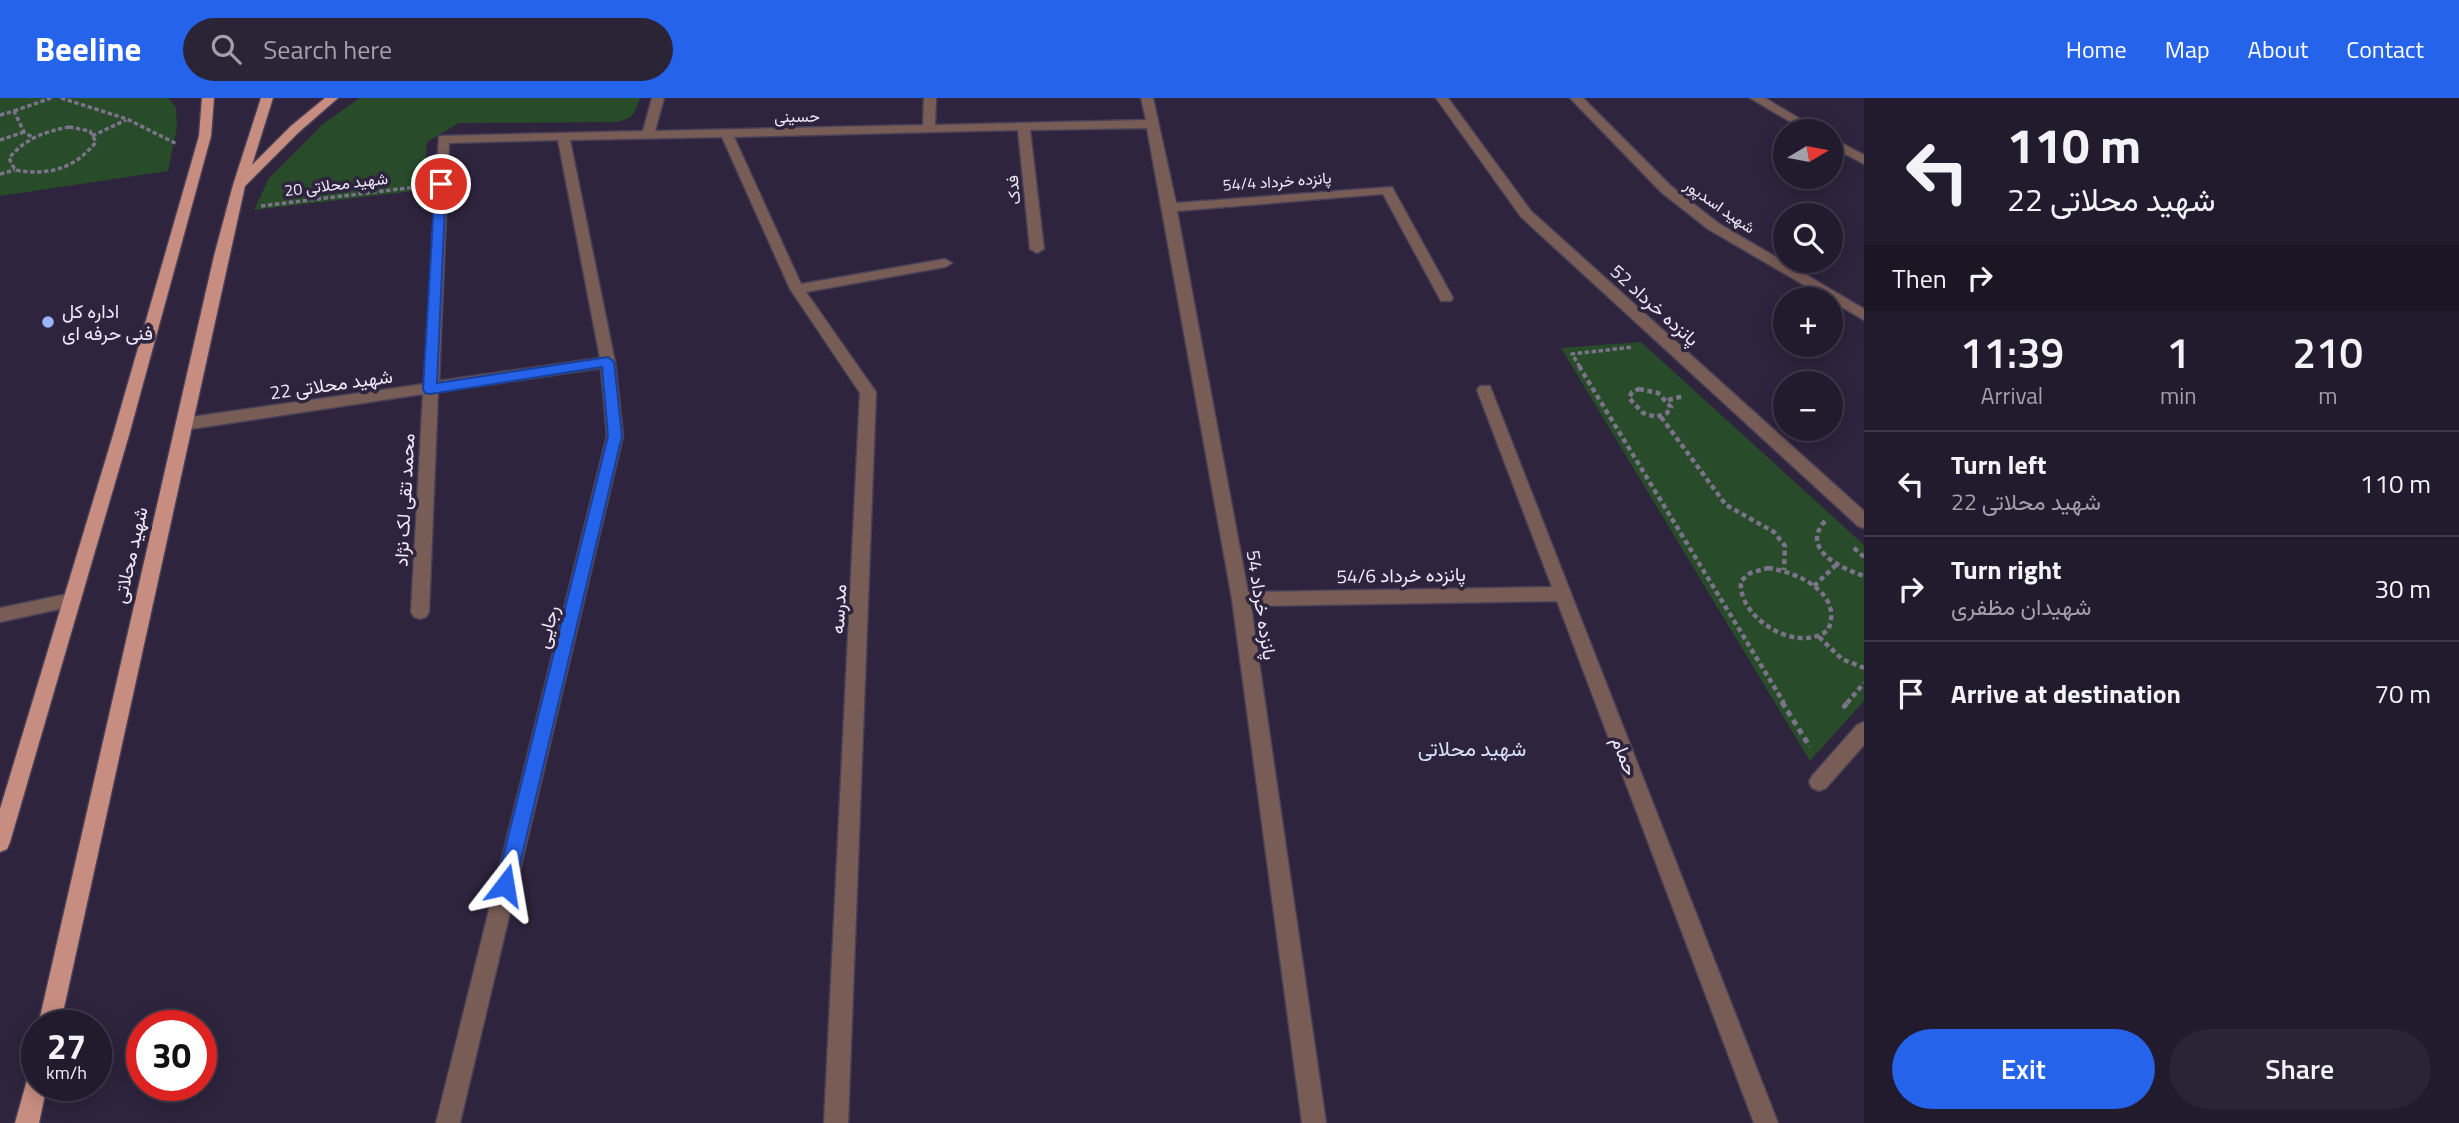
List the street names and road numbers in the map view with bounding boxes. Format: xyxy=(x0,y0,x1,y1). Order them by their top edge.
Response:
street label: حسینی xyxy=(774,104,820,128)
street label: پانزده خرداد 54/4 xyxy=(1222,165,1332,197)
street label: شهید محلاتی 20 xyxy=(283,166,389,202)
street label: شهید اسدپور xyxy=(1679,172,1760,239)
street label: فدک xyxy=(1000,174,1026,206)
street label: پانزده خرداد 52 xyxy=(1604,257,1706,353)
street label: شهید محلاتی 22 xyxy=(268,361,394,406)
street label: محمد تقی لک نژاد xyxy=(386,433,421,567)
street label: شهید محلاتی xyxy=(104,504,155,606)
street label: پانزده خرداد 54 xyxy=(1239,548,1285,662)
street label: پانزده خرداد 54/6 xyxy=(1336,559,1466,590)
street label: مدرسه xyxy=(822,583,853,635)
street label: رجایی xyxy=(527,602,566,652)
street label: حمام xyxy=(1605,732,1646,780)

